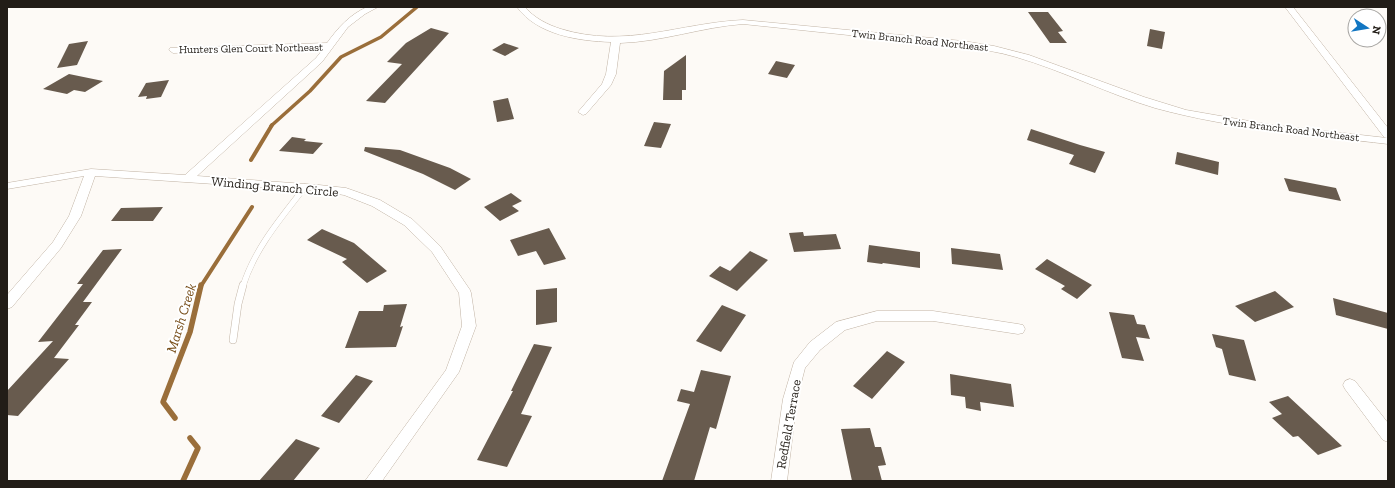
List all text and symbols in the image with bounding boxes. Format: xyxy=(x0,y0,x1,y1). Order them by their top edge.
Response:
north arrow xyxy=(1347,8,1387,48)
text: N xyxy=(1369,25,1384,36)
street label: Twin Branch Road Northeast xyxy=(851,27,990,54)
street label: Hunters Glen Court Northeast xyxy=(179,41,324,56)
street label: Twin Branch Road Northeast xyxy=(1222,115,1361,144)
street label: Winding Branch Circle xyxy=(211,173,339,200)
water label: Marsh Creek xyxy=(163,281,200,355)
street label: Redfield Terrace xyxy=(773,378,804,470)

